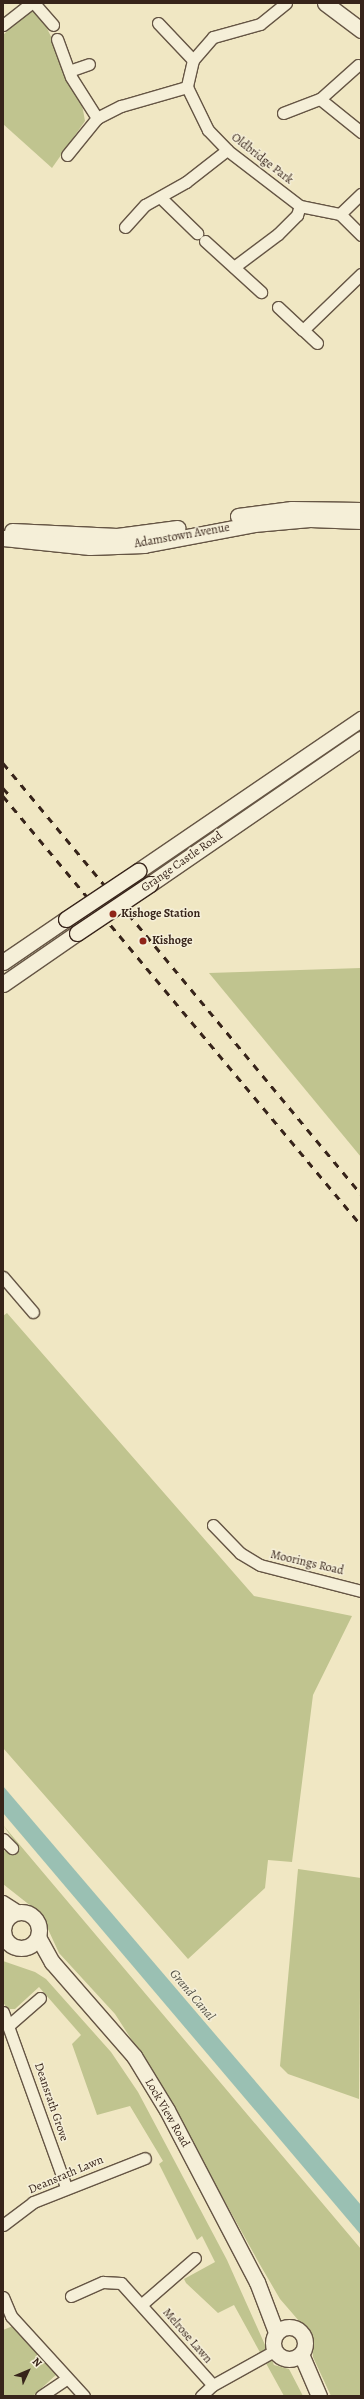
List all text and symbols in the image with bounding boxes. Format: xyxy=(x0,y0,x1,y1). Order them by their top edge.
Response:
street label: Oldbridge Park xyxy=(228,130,296,188)
street label: Adamstown Avenue xyxy=(133,521,231,551)
street label: Grange Castle Road xyxy=(139,829,225,895)
place label: Kishoge Station xyxy=(121,907,200,921)
marker: Kishoge Station xyxy=(108,909,118,919)
place label: Kishoge xyxy=(152,934,193,948)
marker: Kishoge xyxy=(137,935,149,947)
street label: Moorings Road xyxy=(269,1548,345,1578)
water label: Grand Canal xyxy=(166,1966,218,2024)
street label: Deansrath Grove xyxy=(31,2061,71,2143)
street label: Lock View Road xyxy=(142,2076,192,2150)
street label: Deansrath Lawn xyxy=(26,2153,106,2197)
street label: Melrose Lawn xyxy=(159,2306,215,2366)
north arrow xyxy=(8,2351,48,2391)
text: N xyxy=(29,2354,45,2370)

